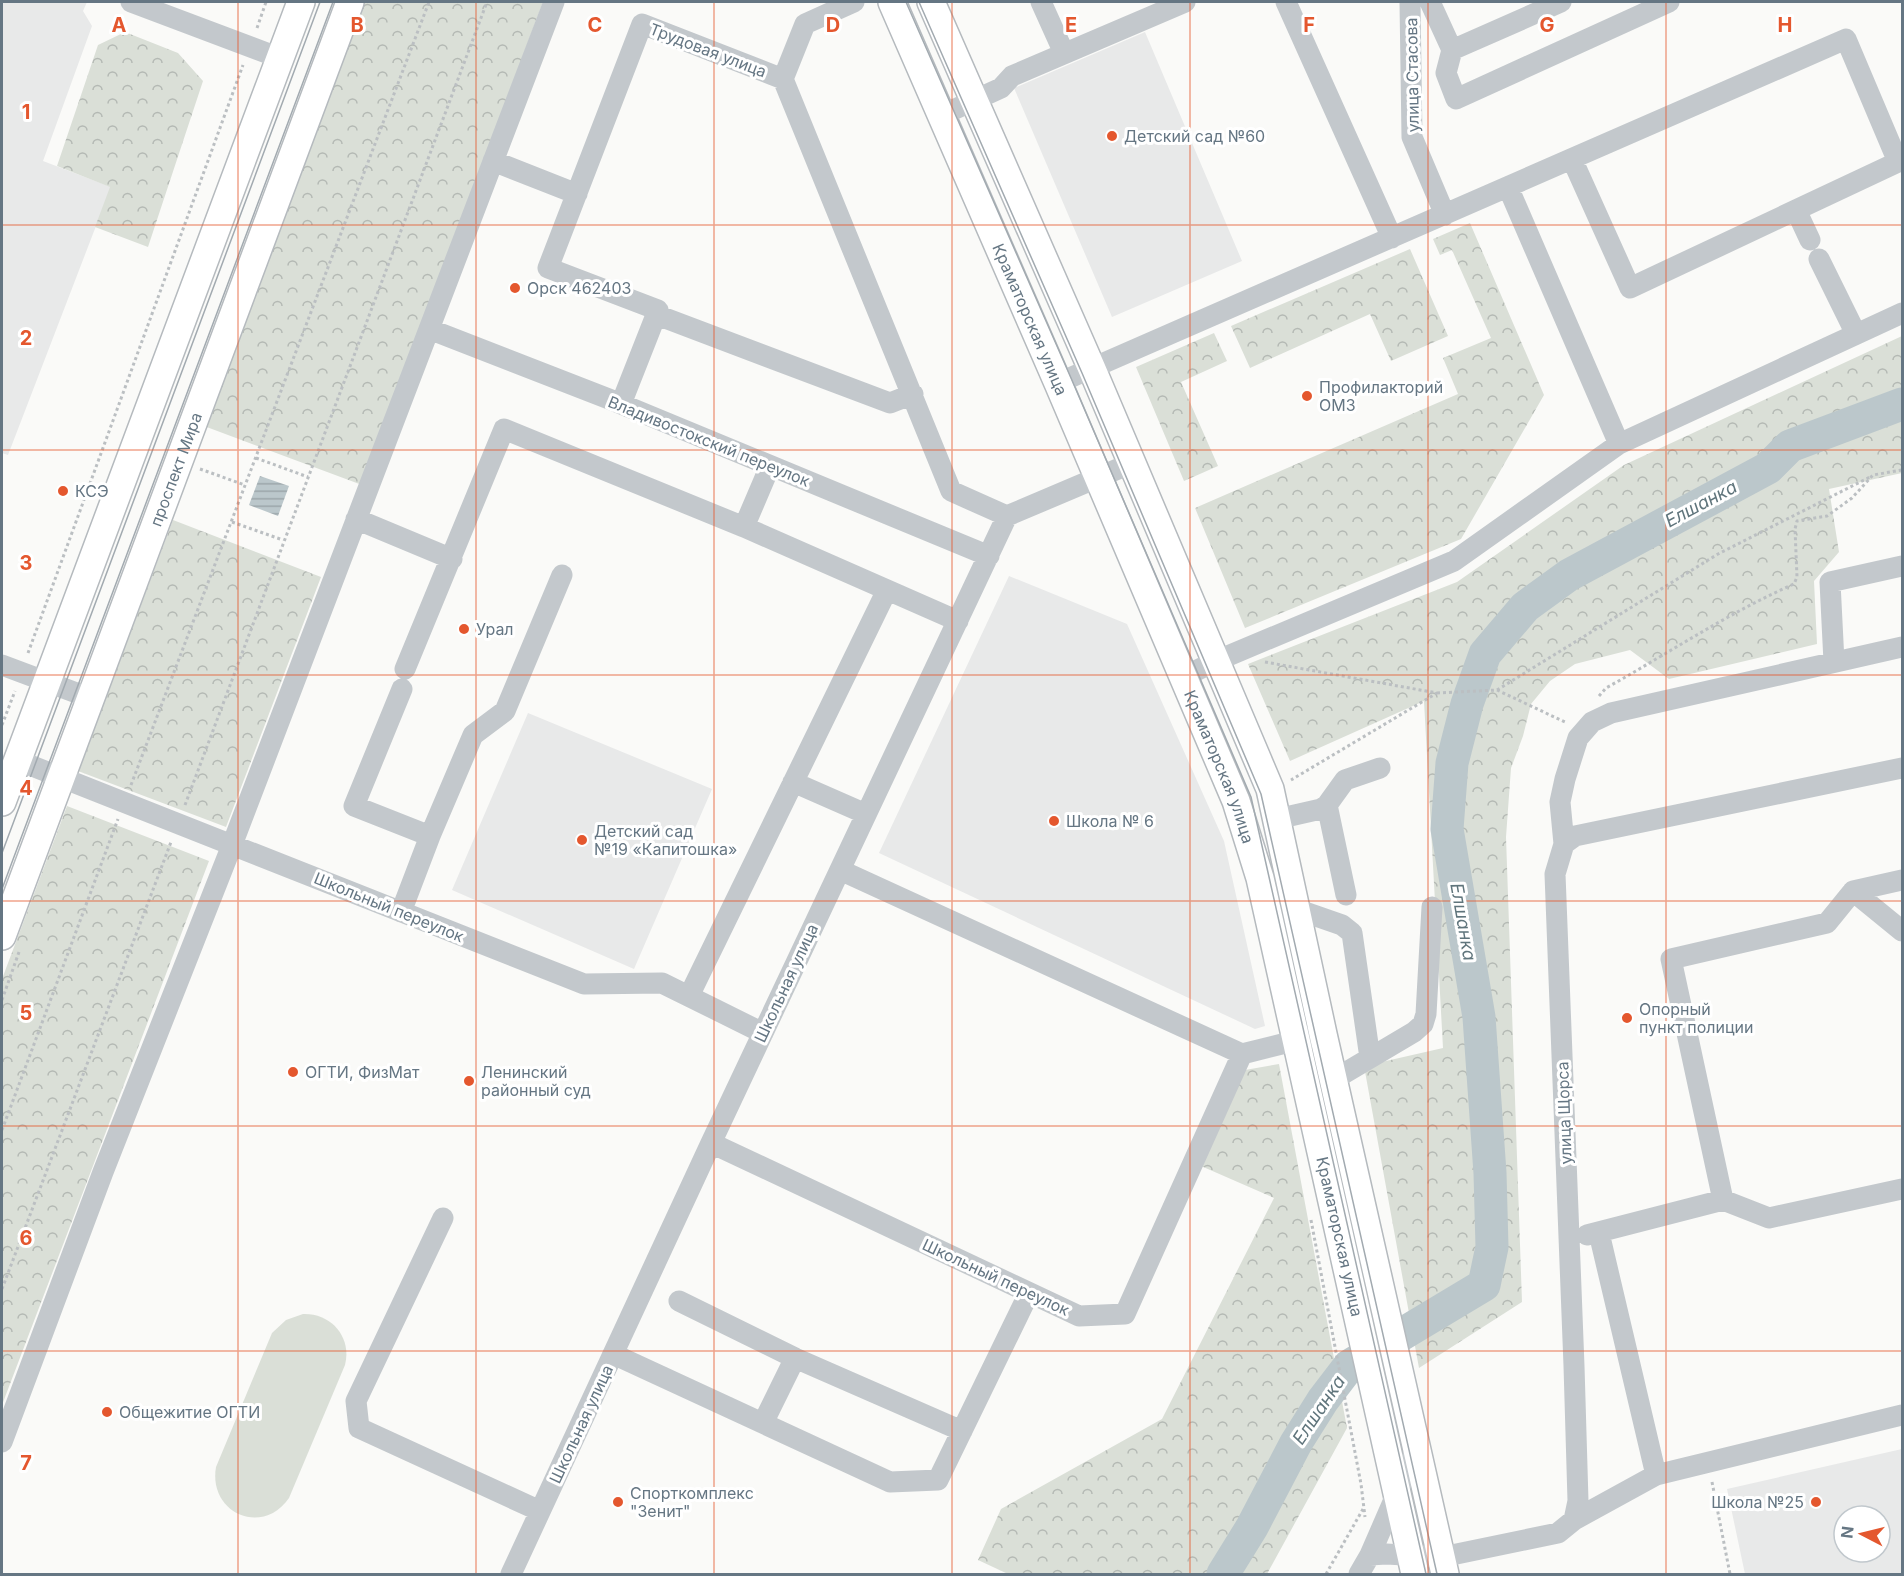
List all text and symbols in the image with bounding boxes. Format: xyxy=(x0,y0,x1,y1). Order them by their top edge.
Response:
text: A xyxy=(112,13,127,37)
text: B xyxy=(350,13,364,37)
text: C xyxy=(588,13,602,37)
text: D xyxy=(826,13,840,37)
text: E xyxy=(1065,13,1077,37)
text: F xyxy=(1303,13,1315,37)
text: G xyxy=(1539,13,1555,37)
text: H xyxy=(1778,13,1792,37)
street label: улица Стасова xyxy=(1401,17,1423,133)
street label: Трудовая улица xyxy=(647,19,769,81)
text: 1 xyxy=(22,100,30,124)
place label: Детский сад №60 xyxy=(1124,126,1265,146)
marker: Детский сад №60 xyxy=(1105,129,1119,143)
street label: Краматорская улица xyxy=(988,240,1072,398)
place label: Орск 462403 xyxy=(527,278,631,298)
marker: Орск 462403 xyxy=(508,281,522,295)
text: 2 xyxy=(20,326,32,350)
place label: Профилакторий ОМЗ xyxy=(1319,377,1443,415)
marker: Профилакторий ОМЗ xyxy=(1300,389,1314,403)
street label: Владивостокский переулок xyxy=(605,391,813,491)
street label: проспект Мира xyxy=(146,410,206,529)
water label: Елшанка xyxy=(1661,476,1740,531)
place label: КСЭ xyxy=(75,481,109,501)
marker: КСЭ xyxy=(56,484,70,498)
text: 3 xyxy=(20,551,32,575)
place label: Урал xyxy=(476,619,514,639)
marker: Урал xyxy=(457,622,471,636)
street label: Краматорская улица xyxy=(1180,687,1259,846)
text: 4 xyxy=(19,776,33,800)
place label: Школа № 6 xyxy=(1066,811,1154,831)
marker: Школа № 6 xyxy=(1047,814,1061,828)
place label: Детский сад №19 «Капитошка» xyxy=(594,821,737,859)
marker: Детский сад №19 «Капитошка» xyxy=(575,833,589,847)
street label: Школьный переулок xyxy=(311,868,467,946)
water label: Елшанка xyxy=(1446,881,1481,962)
street label: Школьная улица xyxy=(750,920,822,1046)
place label: Опорный пункт полиции xyxy=(1639,999,1753,1037)
text: 5 xyxy=(20,1001,32,1025)
marker: Опорный пункт полиции xyxy=(1620,1011,1634,1025)
street label: улица Щорса xyxy=(1552,1061,1576,1165)
place label: ОГТИ, ФизМат xyxy=(305,1062,420,1082)
place label: Ленинский районный суд xyxy=(481,1062,591,1100)
marker: ОГТИ, ФизМат xyxy=(286,1065,300,1079)
marker: Ленинский районный суд xyxy=(462,1074,476,1088)
street label: Краматорская улица xyxy=(1312,1155,1367,1318)
text: 6 xyxy=(20,1226,33,1250)
street label: Школьный переулок xyxy=(919,1234,1073,1320)
street label: Школьная улица xyxy=(545,1361,617,1487)
water label: Елшанка xyxy=(1288,1371,1349,1448)
place label: Общежитие ОГТИ xyxy=(119,1402,260,1422)
marker: Общежитие ОГТИ xyxy=(100,1405,114,1419)
text: 7 xyxy=(20,1451,32,1475)
place label: Спорткомплекс "Зенит" xyxy=(630,1483,754,1521)
place label: Школа №25 xyxy=(1711,1492,1804,1512)
marker: Спорткомплекс "Зенит" xyxy=(611,1495,625,1509)
marker: Школа №25 xyxy=(1809,1495,1823,1509)
north arrow xyxy=(1832,1504,1892,1564)
text: N xyxy=(1836,1525,1858,1539)

